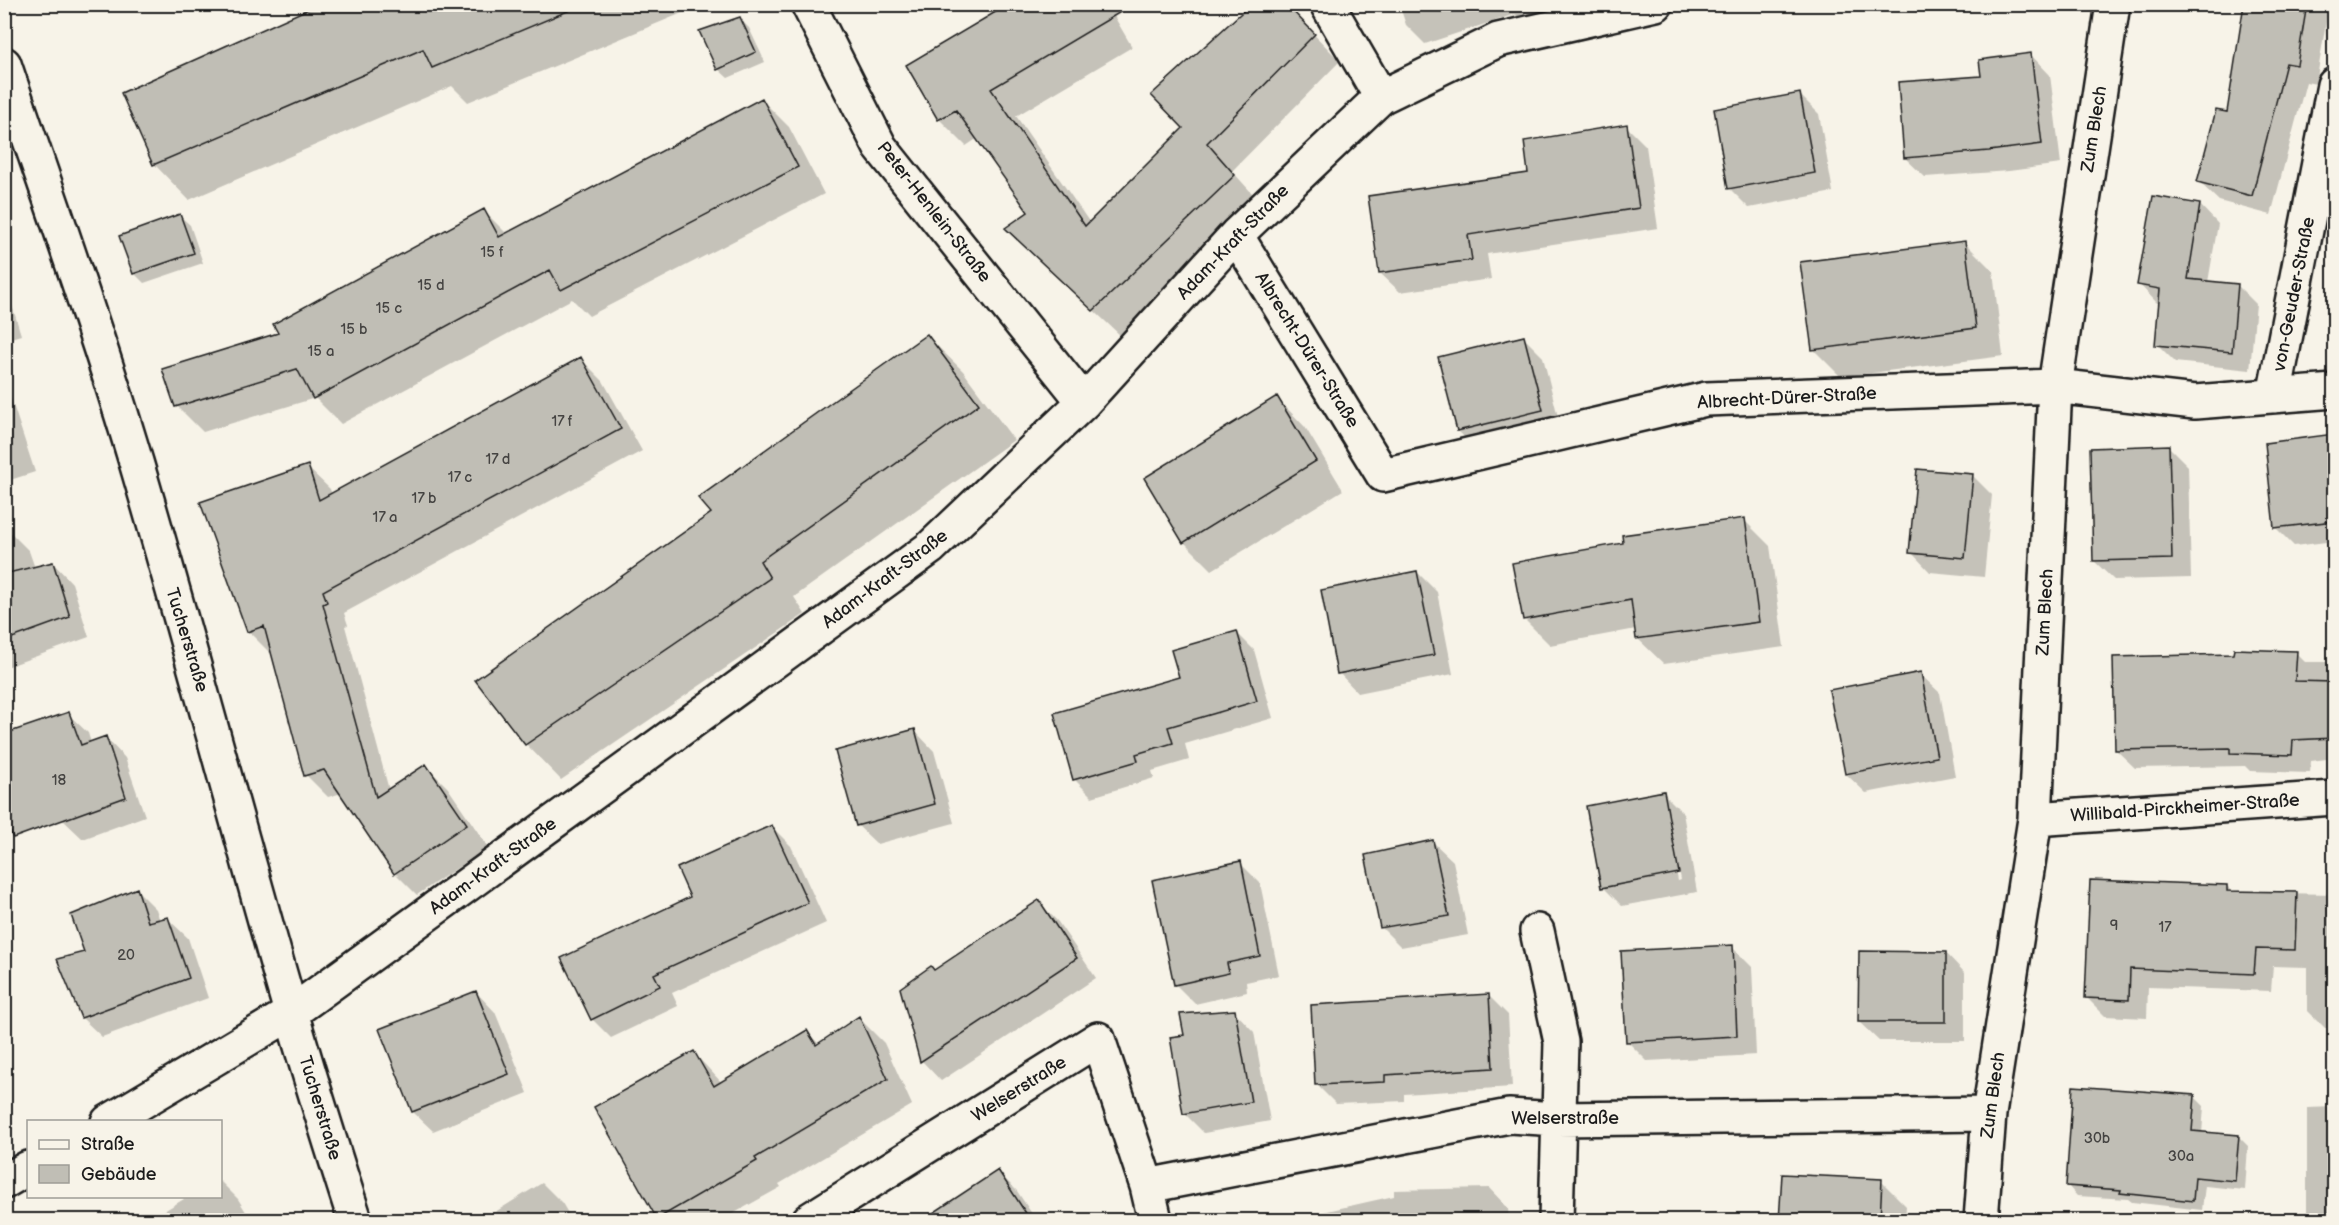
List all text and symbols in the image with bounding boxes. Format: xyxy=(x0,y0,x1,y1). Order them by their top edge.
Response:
street label: Zum Blech xyxy=(2077,84,2111,175)
street label: Peter-Henlein-Straße xyxy=(873,138,996,287)
street label: Adam-Kraft-Straße xyxy=(1173,180,1293,304)
street label: von-Geuder-Straße xyxy=(2269,215,2319,374)
house number: 15 f xyxy=(480,243,504,262)
street label: Albrecht-Dürer-Straße xyxy=(1250,268,1364,432)
house number: 15 d xyxy=(417,276,445,295)
house number: 15 c xyxy=(376,299,402,318)
house number: 15 b xyxy=(341,320,368,339)
house number: 15 a xyxy=(308,342,334,361)
street label: Albrecht-Dürer-Straße xyxy=(1697,383,1878,413)
house number: 17 f xyxy=(552,412,573,431)
house number: 17 d xyxy=(486,450,510,469)
house number: 17 c xyxy=(448,468,472,487)
house number: 17 b xyxy=(412,489,437,508)
house number: 17 a xyxy=(373,508,397,527)
street label: Adam-Kraft-Straße xyxy=(818,525,952,633)
street label: Zum Blech xyxy=(2032,568,2058,657)
street label: Tucherstraße xyxy=(161,585,213,695)
house number: 18 xyxy=(52,771,67,790)
street label: Willibald-Pirckheimer-Straße xyxy=(2070,789,2301,826)
street label: Adam-Kraft-Straße xyxy=(425,813,561,919)
house number: 9 xyxy=(2110,916,2118,935)
house number: 17 xyxy=(2158,918,2172,937)
house number: 20 xyxy=(117,946,135,965)
street label: Welserstraße xyxy=(968,1051,1070,1126)
street label: Zum Blech xyxy=(1976,1051,2009,1140)
street label: Tucherstraße xyxy=(294,1053,346,1163)
street label: Welserstraße xyxy=(1511,1108,1619,1129)
legend xyxy=(27,1120,222,1198)
house number: 30b xyxy=(2084,1129,2111,1148)
text: Straße xyxy=(81,1134,135,1155)
house number: 30a xyxy=(2168,1147,2194,1166)
text: Gebäude xyxy=(81,1164,157,1185)

